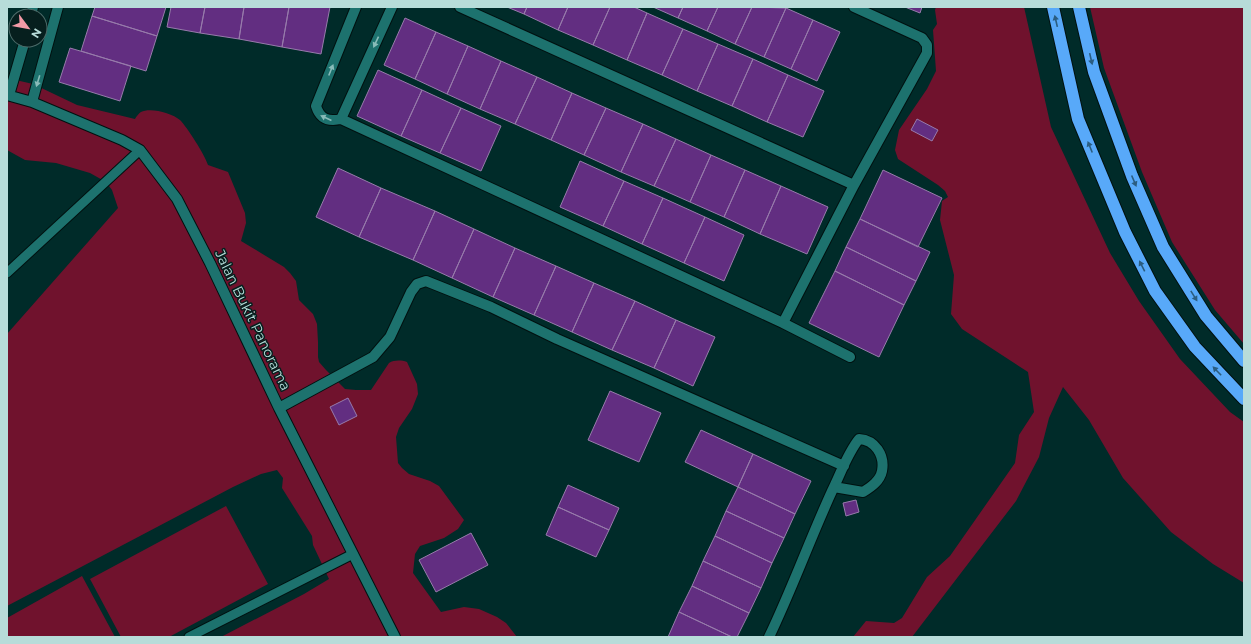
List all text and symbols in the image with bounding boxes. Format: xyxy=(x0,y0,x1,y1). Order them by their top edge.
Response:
north arrow xyxy=(8,8,48,48)
one-way arrow xyxy=(1053,15,1059,27)
text: N xyxy=(28,26,45,41)
one-way arrow xyxy=(373,37,379,48)
one-way arrow xyxy=(1088,53,1094,65)
one-way arrow xyxy=(328,64,334,76)
one-way arrow xyxy=(35,75,41,87)
one-way arrow xyxy=(320,114,332,121)
one-way arrow xyxy=(1086,140,1092,152)
one-way arrow xyxy=(1131,175,1138,187)
street label: Jalan Bukit Panorama xyxy=(211,246,295,393)
one-way arrow xyxy=(1139,260,1145,271)
one-way arrow xyxy=(1190,290,1197,302)
one-way arrow xyxy=(1212,366,1222,376)

